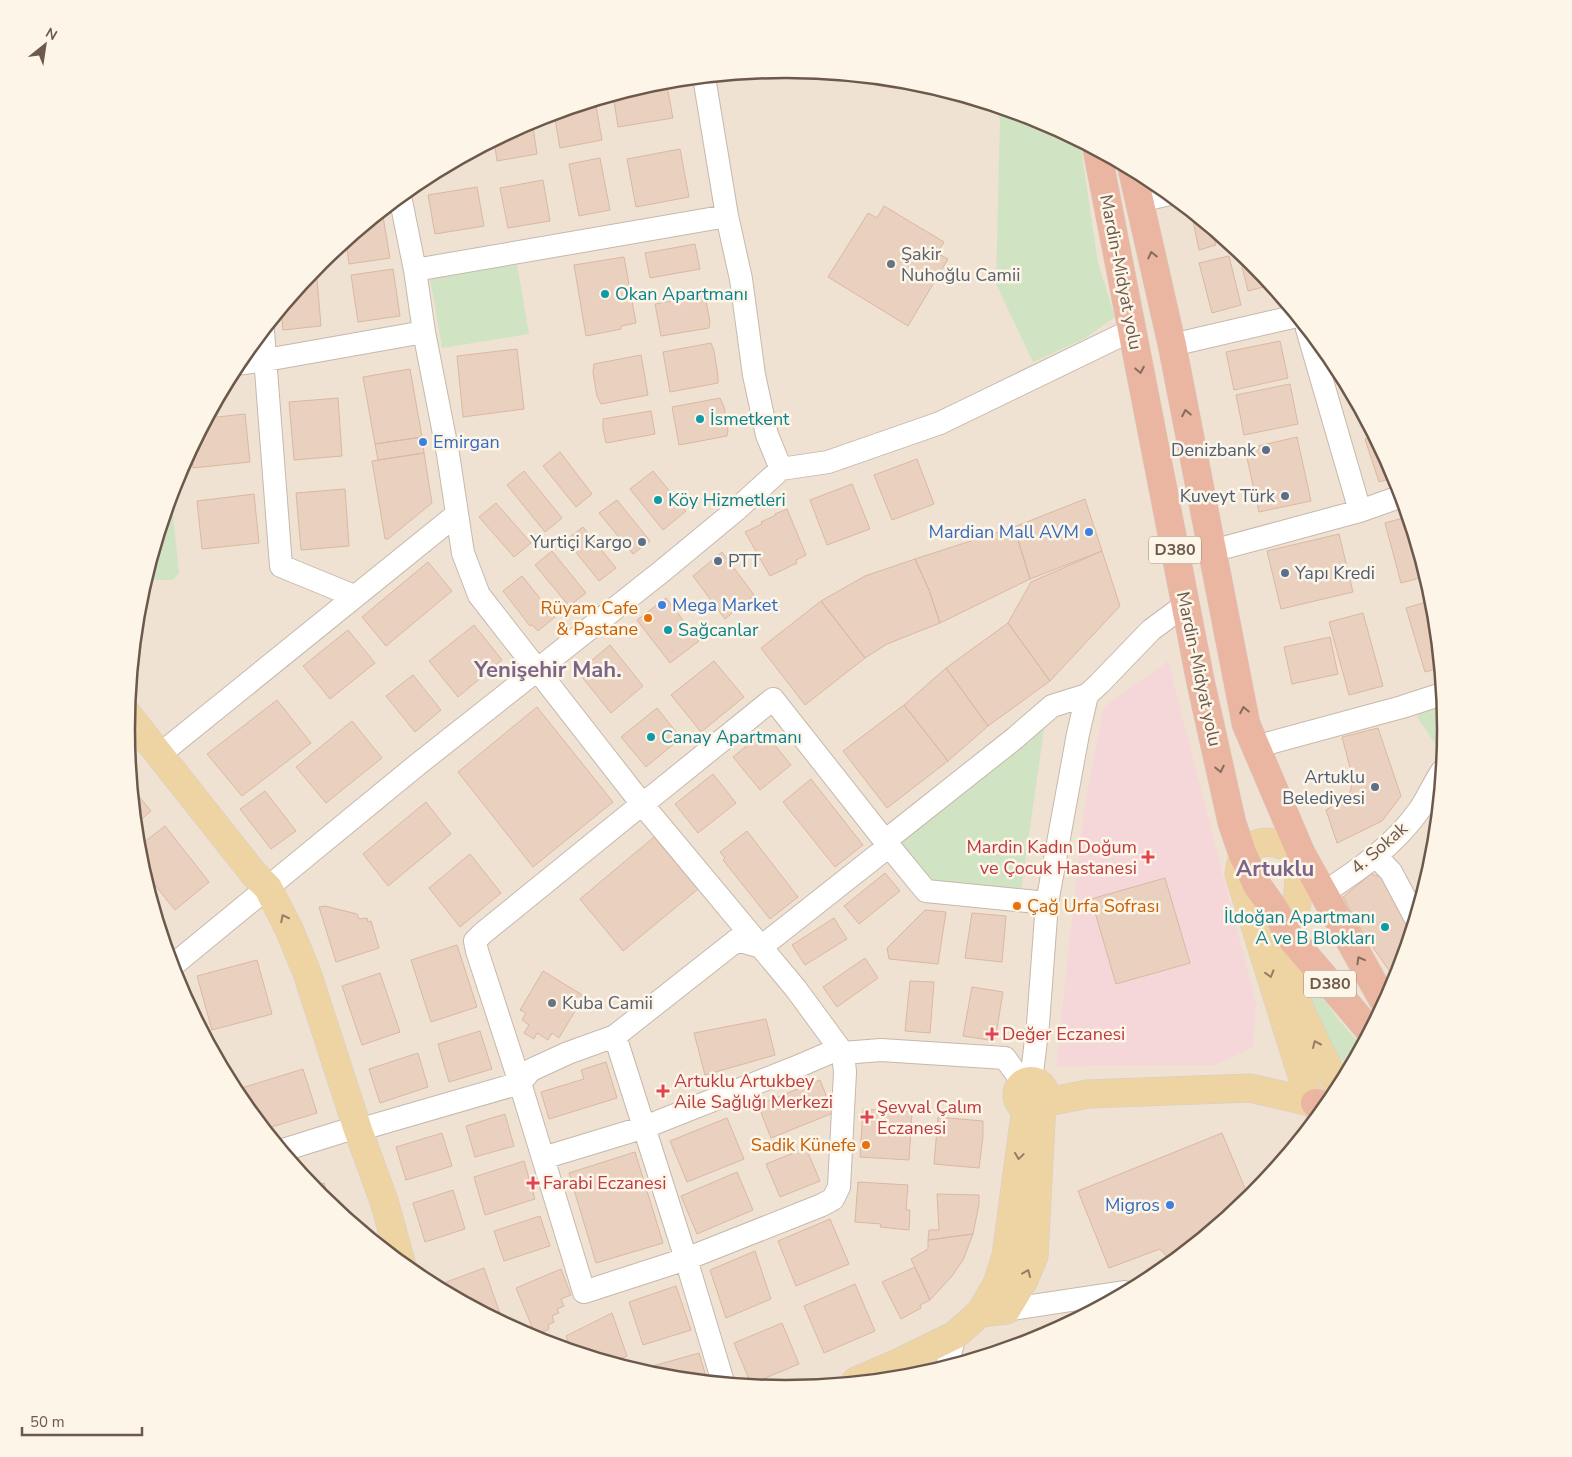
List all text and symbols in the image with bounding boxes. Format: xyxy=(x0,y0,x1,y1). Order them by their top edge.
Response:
north arrow xyxy=(20,20,70,70)
text: N xyxy=(42,23,61,45)
street label: Mardin-Midyat yolu xyxy=(1094,192,1148,352)
place label: Şakir Nuhoğlu Camii xyxy=(901,242,1020,287)
one-way arrow xyxy=(1147,250,1158,259)
marker: Şakir Nuhoğlu Camii xyxy=(885,258,897,270)
place label: Okan Apartmanı xyxy=(615,282,748,306)
marker: Okan Apartmanı xyxy=(599,288,611,300)
one-way arrow xyxy=(1134,365,1144,374)
place label: İsmetkent xyxy=(710,407,790,431)
one-way arrow xyxy=(1181,409,1191,418)
marker: İsmetkent xyxy=(694,413,706,425)
place label: Emirgan xyxy=(433,430,500,454)
marker: Emirgan xyxy=(417,436,429,448)
place label: Denizbank xyxy=(1171,438,1257,462)
marker: Denizbank xyxy=(1260,444,1272,456)
place label: Kuveyt Türk xyxy=(1180,484,1276,508)
place label: Köy Hizmetleri xyxy=(668,488,786,512)
marker: Kuveyt Türk xyxy=(1279,490,1291,502)
marker: Köy Hizmetleri xyxy=(652,494,664,506)
place label: Mardian Mall AVM xyxy=(929,520,1079,544)
marker: Mardian Mall AVM xyxy=(1083,526,1095,538)
place label: Yurtiçi Kargo xyxy=(529,530,632,554)
marker: Yurtiçi Kargo xyxy=(636,536,648,548)
road number: D380 xyxy=(1149,536,1201,564)
place label: PTT xyxy=(728,549,761,573)
marker: PTT xyxy=(712,555,724,567)
place label: Yapı Kredi xyxy=(1294,561,1375,585)
marker: Yapı Kredi xyxy=(1279,567,1291,579)
street label: Mardin-Midyat yolu xyxy=(1171,589,1227,749)
place label: Mega Market xyxy=(672,593,778,617)
place label: Rüyam Cafe & Pastane xyxy=(541,596,638,641)
marker: Mega Market xyxy=(656,599,668,611)
marker: Rüyam Cafe & Pastane xyxy=(642,612,654,624)
place label: Sağcanlar xyxy=(678,618,759,642)
marker: Sağcanlar xyxy=(662,624,674,636)
district label: Yenişehir Mah. xyxy=(473,655,622,685)
one-way arrow xyxy=(1239,706,1249,715)
place label: Canay Apartmanı xyxy=(661,725,802,749)
marker: Canay Apartmanı xyxy=(645,731,657,743)
one-way arrow xyxy=(1214,765,1225,774)
place label: Artuklu Belediyesi xyxy=(1282,765,1365,810)
marker: Artuklu Belediyesi xyxy=(1369,781,1381,793)
street label: 4. Sokak xyxy=(1345,816,1413,879)
place label: Mardin Kadın Doğum ve Çocuk Hastanesi xyxy=(966,835,1137,880)
marker: Mardin Kadın Doğum ve Çocuk Hastanesi xyxy=(1141,850,1155,864)
district label: Artuklu xyxy=(1236,854,1314,884)
place label: Çağ Urfa Sofrası xyxy=(1027,894,1159,918)
marker: Çağ Urfa Sofrası xyxy=(1011,900,1023,912)
place label: İldoğan Apartmanı A ve B Blokları xyxy=(1224,905,1375,950)
one-way arrow xyxy=(280,915,290,924)
marker: İldoğan Apartmanı A ve B Blokları xyxy=(1379,921,1391,933)
one-way arrow xyxy=(1356,956,1366,965)
one-way arrow xyxy=(1264,969,1274,978)
road number: D380 xyxy=(1304,971,1356,998)
place label: Kuba Camii xyxy=(562,991,653,1015)
marker: Kuba Camii xyxy=(546,997,558,1009)
place label: Değer Eczanesi xyxy=(1002,1022,1125,1046)
marker: Değer Eczanesi xyxy=(986,1028,998,1040)
one-way arrow xyxy=(1312,1040,1322,1049)
place label: Artuklu Artukbey Aile Sağlığı Merkezi xyxy=(674,1069,833,1114)
marker: Artuklu Artukbey Aile Sağlığı Merkezi xyxy=(656,1084,670,1098)
place label: Şevval Çalım Eczanesi xyxy=(877,1095,982,1140)
marker: Şevval Çalım Eczanesi xyxy=(861,1111,873,1123)
place label: Sadik Künefe xyxy=(751,1133,856,1157)
marker: Sadik Künefe xyxy=(860,1139,872,1151)
one-way arrow xyxy=(1015,1151,1025,1160)
place label: Farabi Eczanesi xyxy=(543,1171,666,1195)
marker: Farabi Eczanesi xyxy=(527,1177,539,1189)
place label: Migros xyxy=(1105,1193,1160,1217)
marker: Migros xyxy=(1164,1199,1176,1211)
one-way arrow xyxy=(1020,1269,1031,1278)
scale bar xyxy=(22,1404,142,1436)
text: 50 m xyxy=(30,1412,65,1432)

